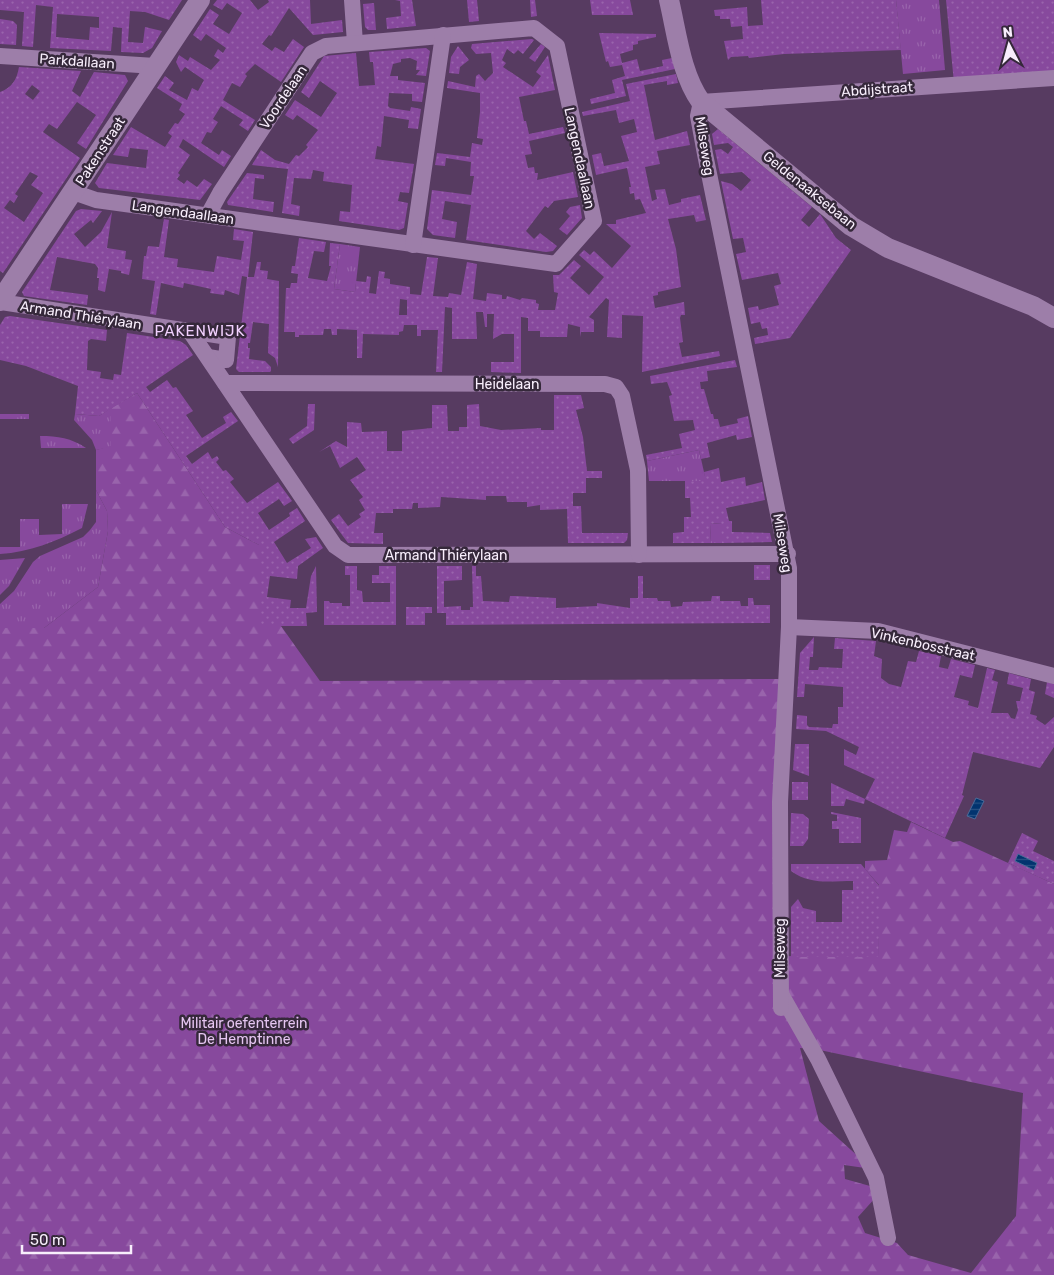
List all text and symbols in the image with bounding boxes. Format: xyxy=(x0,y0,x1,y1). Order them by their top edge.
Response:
north arrow xyxy=(984,20,1034,70)
text: N xyxy=(1002,24,1014,42)
street label: Parkdallaan xyxy=(39,50,115,73)
street label: Voordelaan xyxy=(256,62,311,132)
street label: Abdijstraat xyxy=(841,78,914,100)
street label: Langendaallaan xyxy=(560,106,599,210)
street label: Pakenstraat xyxy=(72,113,129,189)
street label: Milseweg xyxy=(691,115,718,177)
street label: Geldenaaksebaan xyxy=(760,148,860,233)
street label: Langendaallaan xyxy=(131,197,235,228)
street label: Armand Thiérylaan xyxy=(19,297,143,333)
district label: PAKENWIJK xyxy=(154,322,246,340)
street label: Heidelaan xyxy=(475,376,539,393)
street label: Milseweg xyxy=(769,512,796,574)
street label: Armand Thiérylaan xyxy=(385,547,507,564)
street label: Vinkenbosstraat xyxy=(869,624,977,665)
street label: Milseweg xyxy=(772,918,789,978)
park label: Militair oefenterrein De Hemptinne xyxy=(180,1015,308,1048)
scale bar xyxy=(22,1222,131,1254)
text: 50 m xyxy=(30,1231,65,1249)

